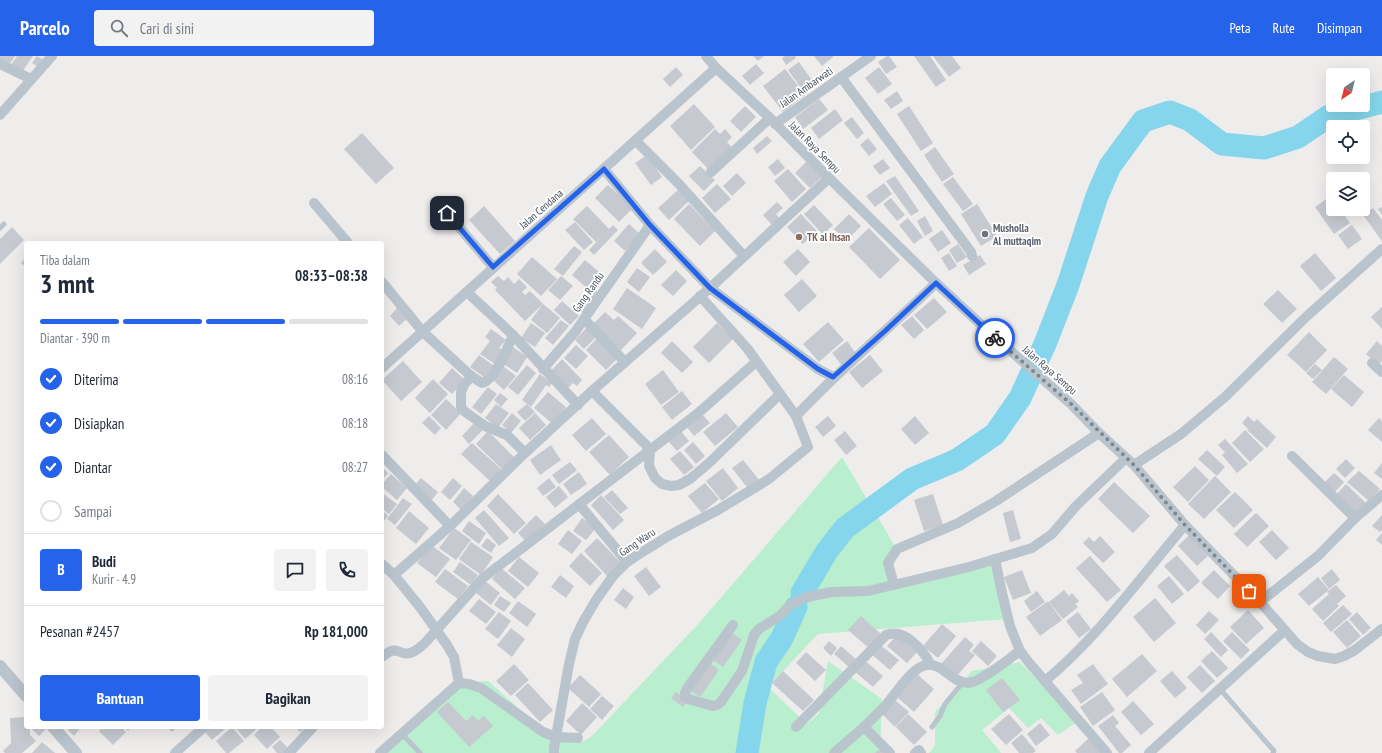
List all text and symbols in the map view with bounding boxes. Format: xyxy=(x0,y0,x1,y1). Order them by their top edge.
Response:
search box xyxy=(94,10,374,46)
text: Parcelo xyxy=(20,16,70,40)
icon: search xyxy=(108,17,130,39)
text: Cari di sini xyxy=(140,19,194,38)
text: Peta xyxy=(1229,19,1251,37)
text: Rute xyxy=(1273,19,1295,37)
text: Disimpan xyxy=(1317,19,1362,37)
street label: Jalan Ambarwati xyxy=(776,64,835,111)
north arrow xyxy=(1326,68,1370,112)
map controls xyxy=(1326,68,1370,216)
street label: Jalan Raya Sempu xyxy=(785,117,844,176)
button: locate xyxy=(1326,120,1370,164)
button: layers xyxy=(1326,172,1370,216)
street label: Jalan Cendana xyxy=(515,186,566,233)
pin xyxy=(430,196,464,230)
icon: home xyxy=(436,202,458,224)
place label: Musholla Al muttaqim xyxy=(992,221,1041,248)
marker: Musholla Al muttaqim xyxy=(980,229,990,239)
place label: TK al Ihsan xyxy=(807,230,850,244)
marker: TK al Ihsan xyxy=(794,232,804,242)
text: Tiba dalam xyxy=(40,252,90,269)
text: 08:33–08:38 xyxy=(295,266,368,285)
text: 3 mnt xyxy=(40,267,94,300)
street label: Gang Randu xyxy=(569,269,607,315)
courier xyxy=(975,318,1015,358)
icon: bike xyxy=(984,327,1006,349)
text: Diantar · 390 m xyxy=(40,330,110,347)
street label: Jalan Raya Sempu xyxy=(1019,342,1080,398)
icon: check xyxy=(40,368,62,390)
text: Diterima xyxy=(74,370,118,389)
text: 08:16 xyxy=(342,371,368,388)
icon: check xyxy=(40,412,62,434)
text: Disiapkan xyxy=(74,414,124,433)
text: 08:18 xyxy=(342,415,368,432)
icon: check xyxy=(40,456,62,478)
text: Diantar xyxy=(74,458,112,477)
text: 08:27 xyxy=(342,459,368,476)
text: Sampai xyxy=(74,502,112,521)
street label: Gang Waru xyxy=(616,525,658,559)
button: chat xyxy=(274,549,316,591)
button: phone xyxy=(326,549,368,591)
text: Budi xyxy=(92,552,116,571)
text: B xyxy=(57,560,65,579)
text: Kurir · 4.9 xyxy=(92,571,136,588)
pin xyxy=(1232,574,1266,608)
icon: bag xyxy=(1238,580,1260,602)
text: Pesanan #2457 xyxy=(40,622,120,641)
text: Rp 181,000 xyxy=(304,622,368,641)
button: Bantuan xyxy=(40,675,200,721)
button: Bagikan xyxy=(208,675,368,721)

